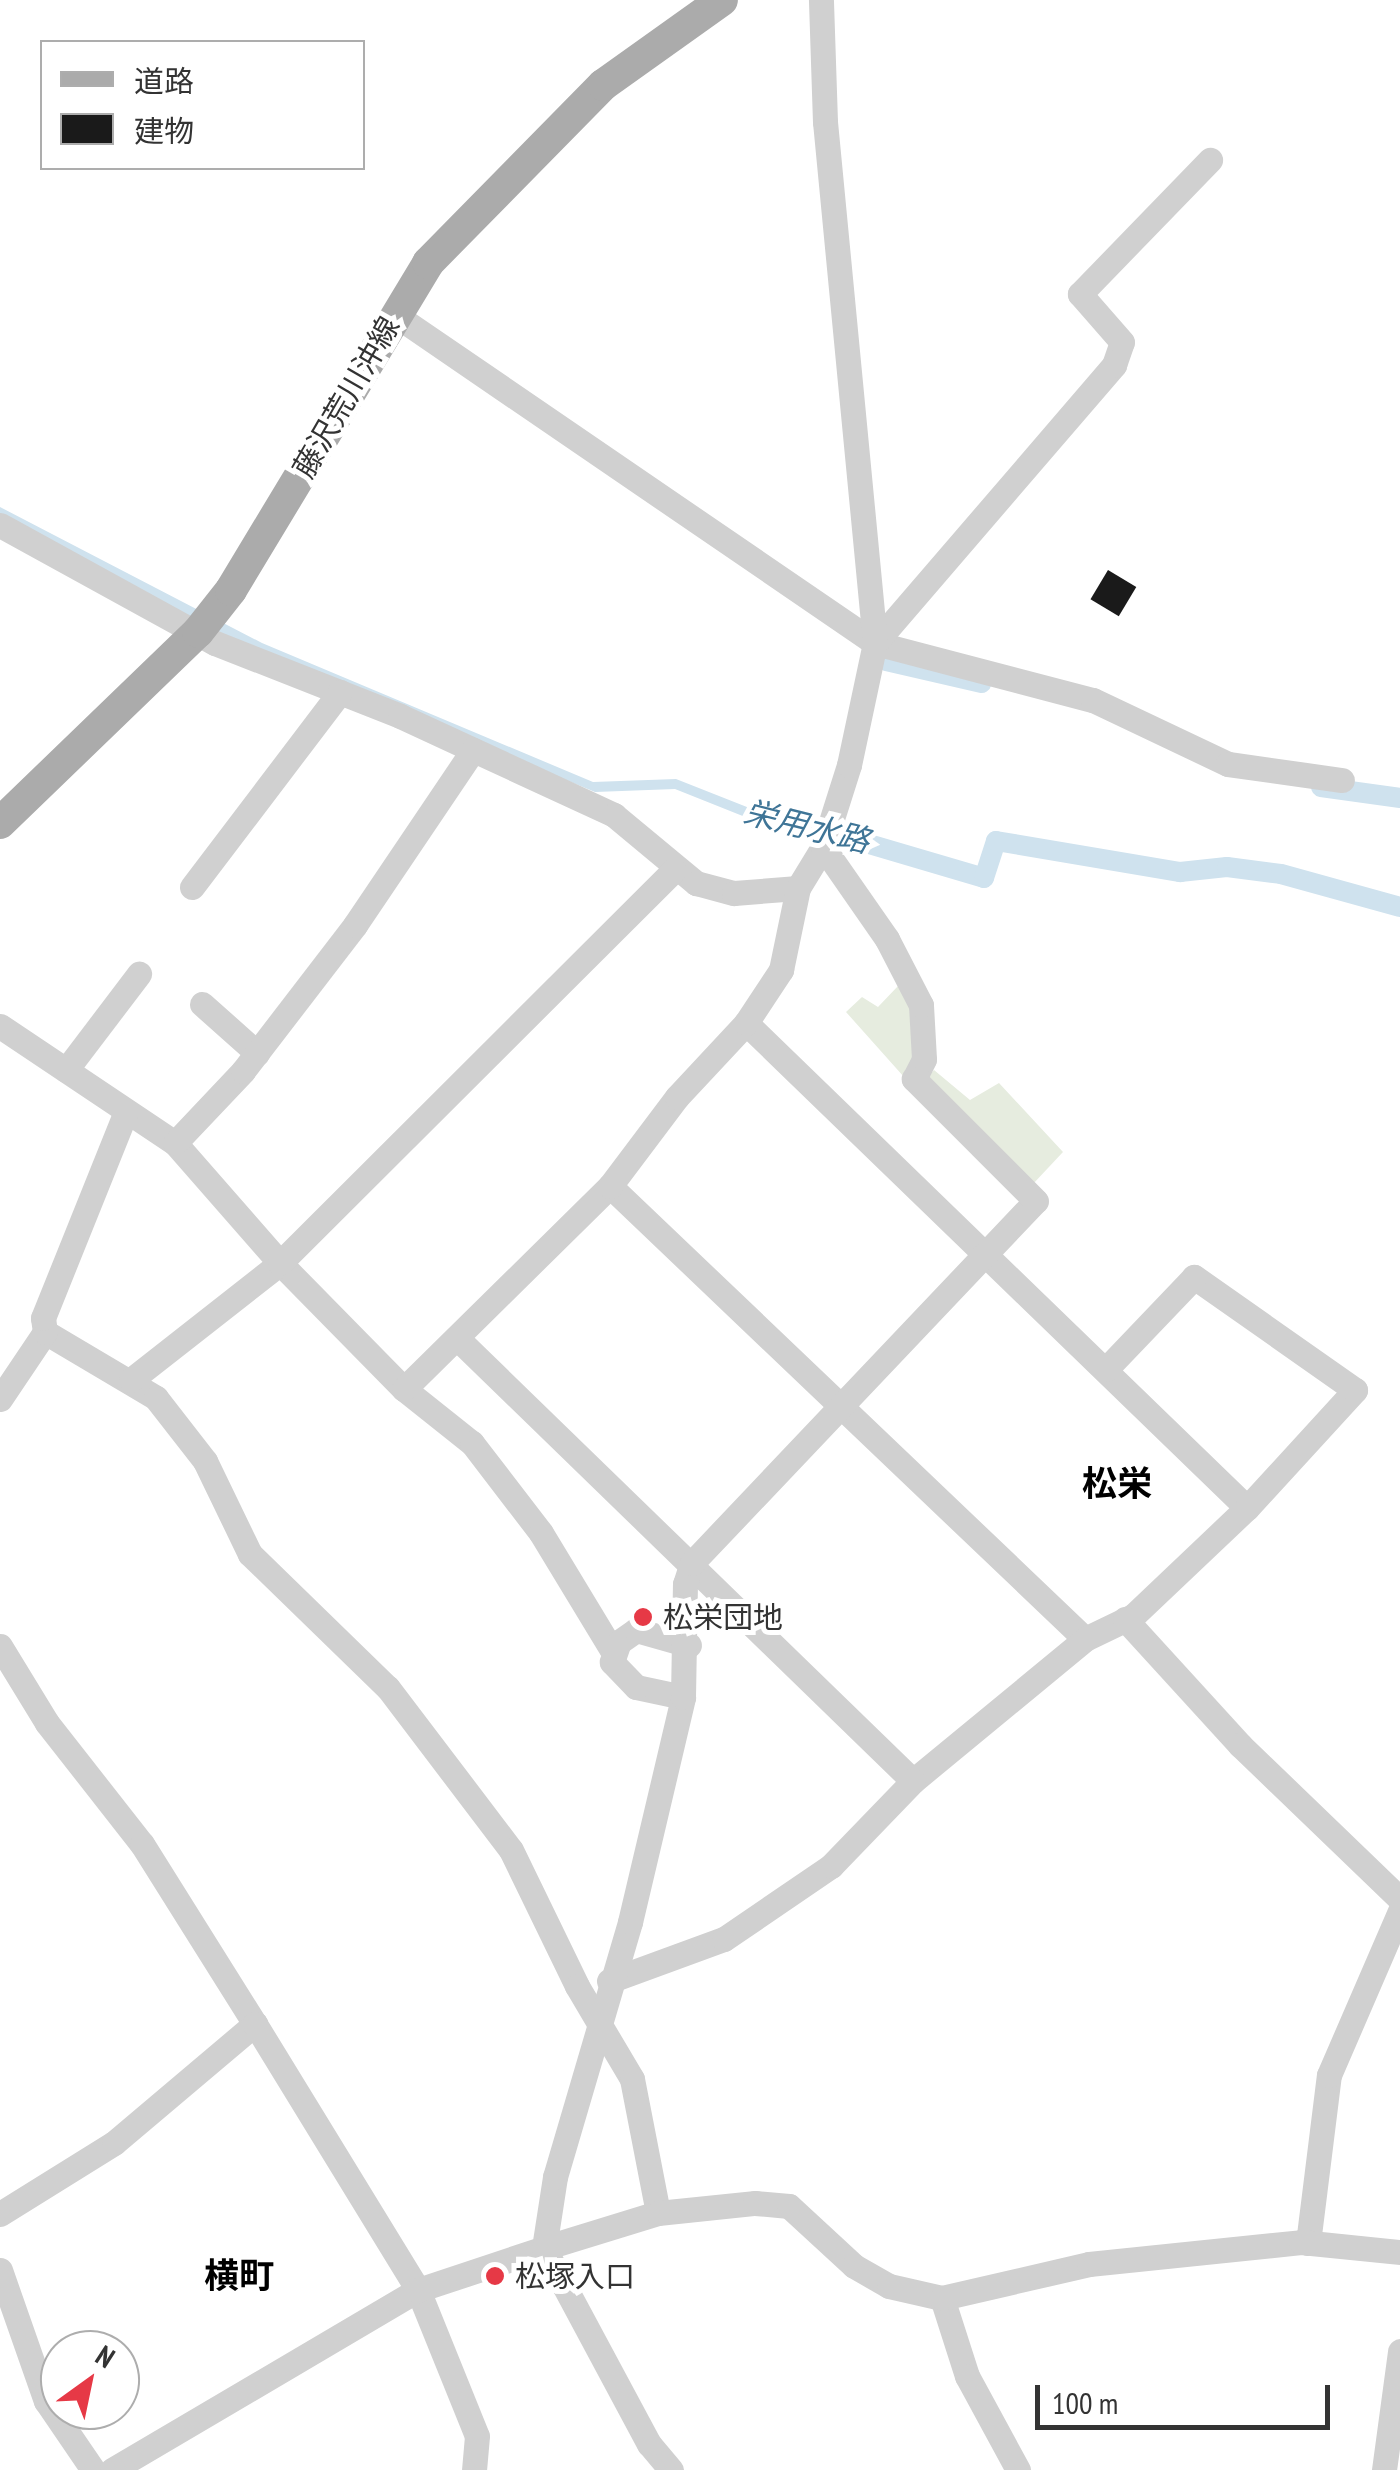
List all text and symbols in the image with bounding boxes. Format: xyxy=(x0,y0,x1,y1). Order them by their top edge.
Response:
legend xyxy=(40,40,365,170)
text: 道路 xyxy=(134,61,194,100)
text: 建物 xyxy=(134,111,194,150)
street label: 藤沢荒川沖線 xyxy=(285,310,407,484)
water label: 栄用水路 xyxy=(740,792,874,860)
district label: 松栄 xyxy=(1082,1462,1152,1504)
place label: 松栄団地 xyxy=(663,1599,783,1635)
marker: 松栄団地 xyxy=(632,1606,654,1628)
district label: 横町 xyxy=(204,2254,274,2296)
place label: 松塚入口 xyxy=(515,2258,635,2294)
marker: 松塚入口 xyxy=(484,2265,506,2287)
north arrow xyxy=(40,2330,140,2430)
text: N xyxy=(89,2336,122,2376)
scale bar xyxy=(1040,2365,1335,2427)
text: 100 m xyxy=(1052,2383,1118,2422)

